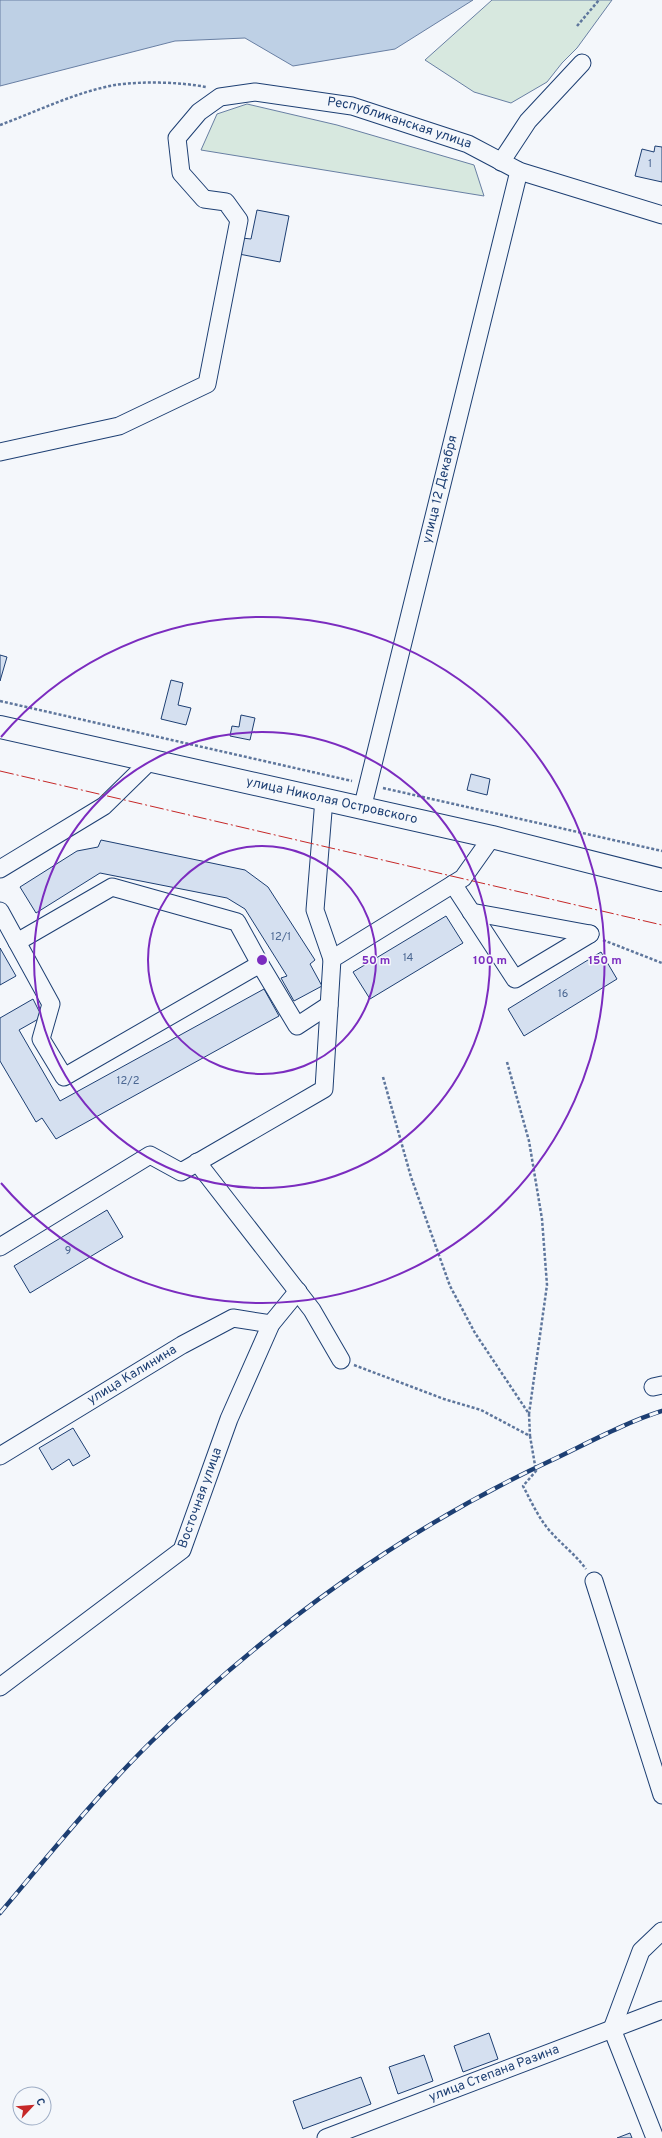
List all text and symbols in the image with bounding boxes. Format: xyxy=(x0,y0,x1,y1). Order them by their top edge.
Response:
street label: Республиканская улица xyxy=(326,94,473,153)
house number: 1 xyxy=(648,157,652,171)
street label: улица 12 Декабря xyxy=(420,434,462,545)
street label: улица Николая Островского xyxy=(245,774,419,828)
house number: 12/1 xyxy=(271,930,291,944)
house number: 14 xyxy=(403,951,414,965)
centre of rings xyxy=(255,953,269,967)
text: 50 m xyxy=(362,953,390,969)
text: 100 m xyxy=(473,953,507,969)
text: 150 m xyxy=(588,953,622,969)
house number: 16 xyxy=(558,987,568,1001)
house number: 12/2 xyxy=(117,1074,139,1088)
house number: 9 xyxy=(65,1244,71,1258)
street label: улица Калинина xyxy=(85,1342,180,1409)
street label: Восточная улица xyxy=(175,1445,226,1551)
street label: улица Степана Разина xyxy=(427,2042,562,2106)
north arrow xyxy=(12,2086,52,2126)
text: С xyxy=(32,2096,48,2108)

